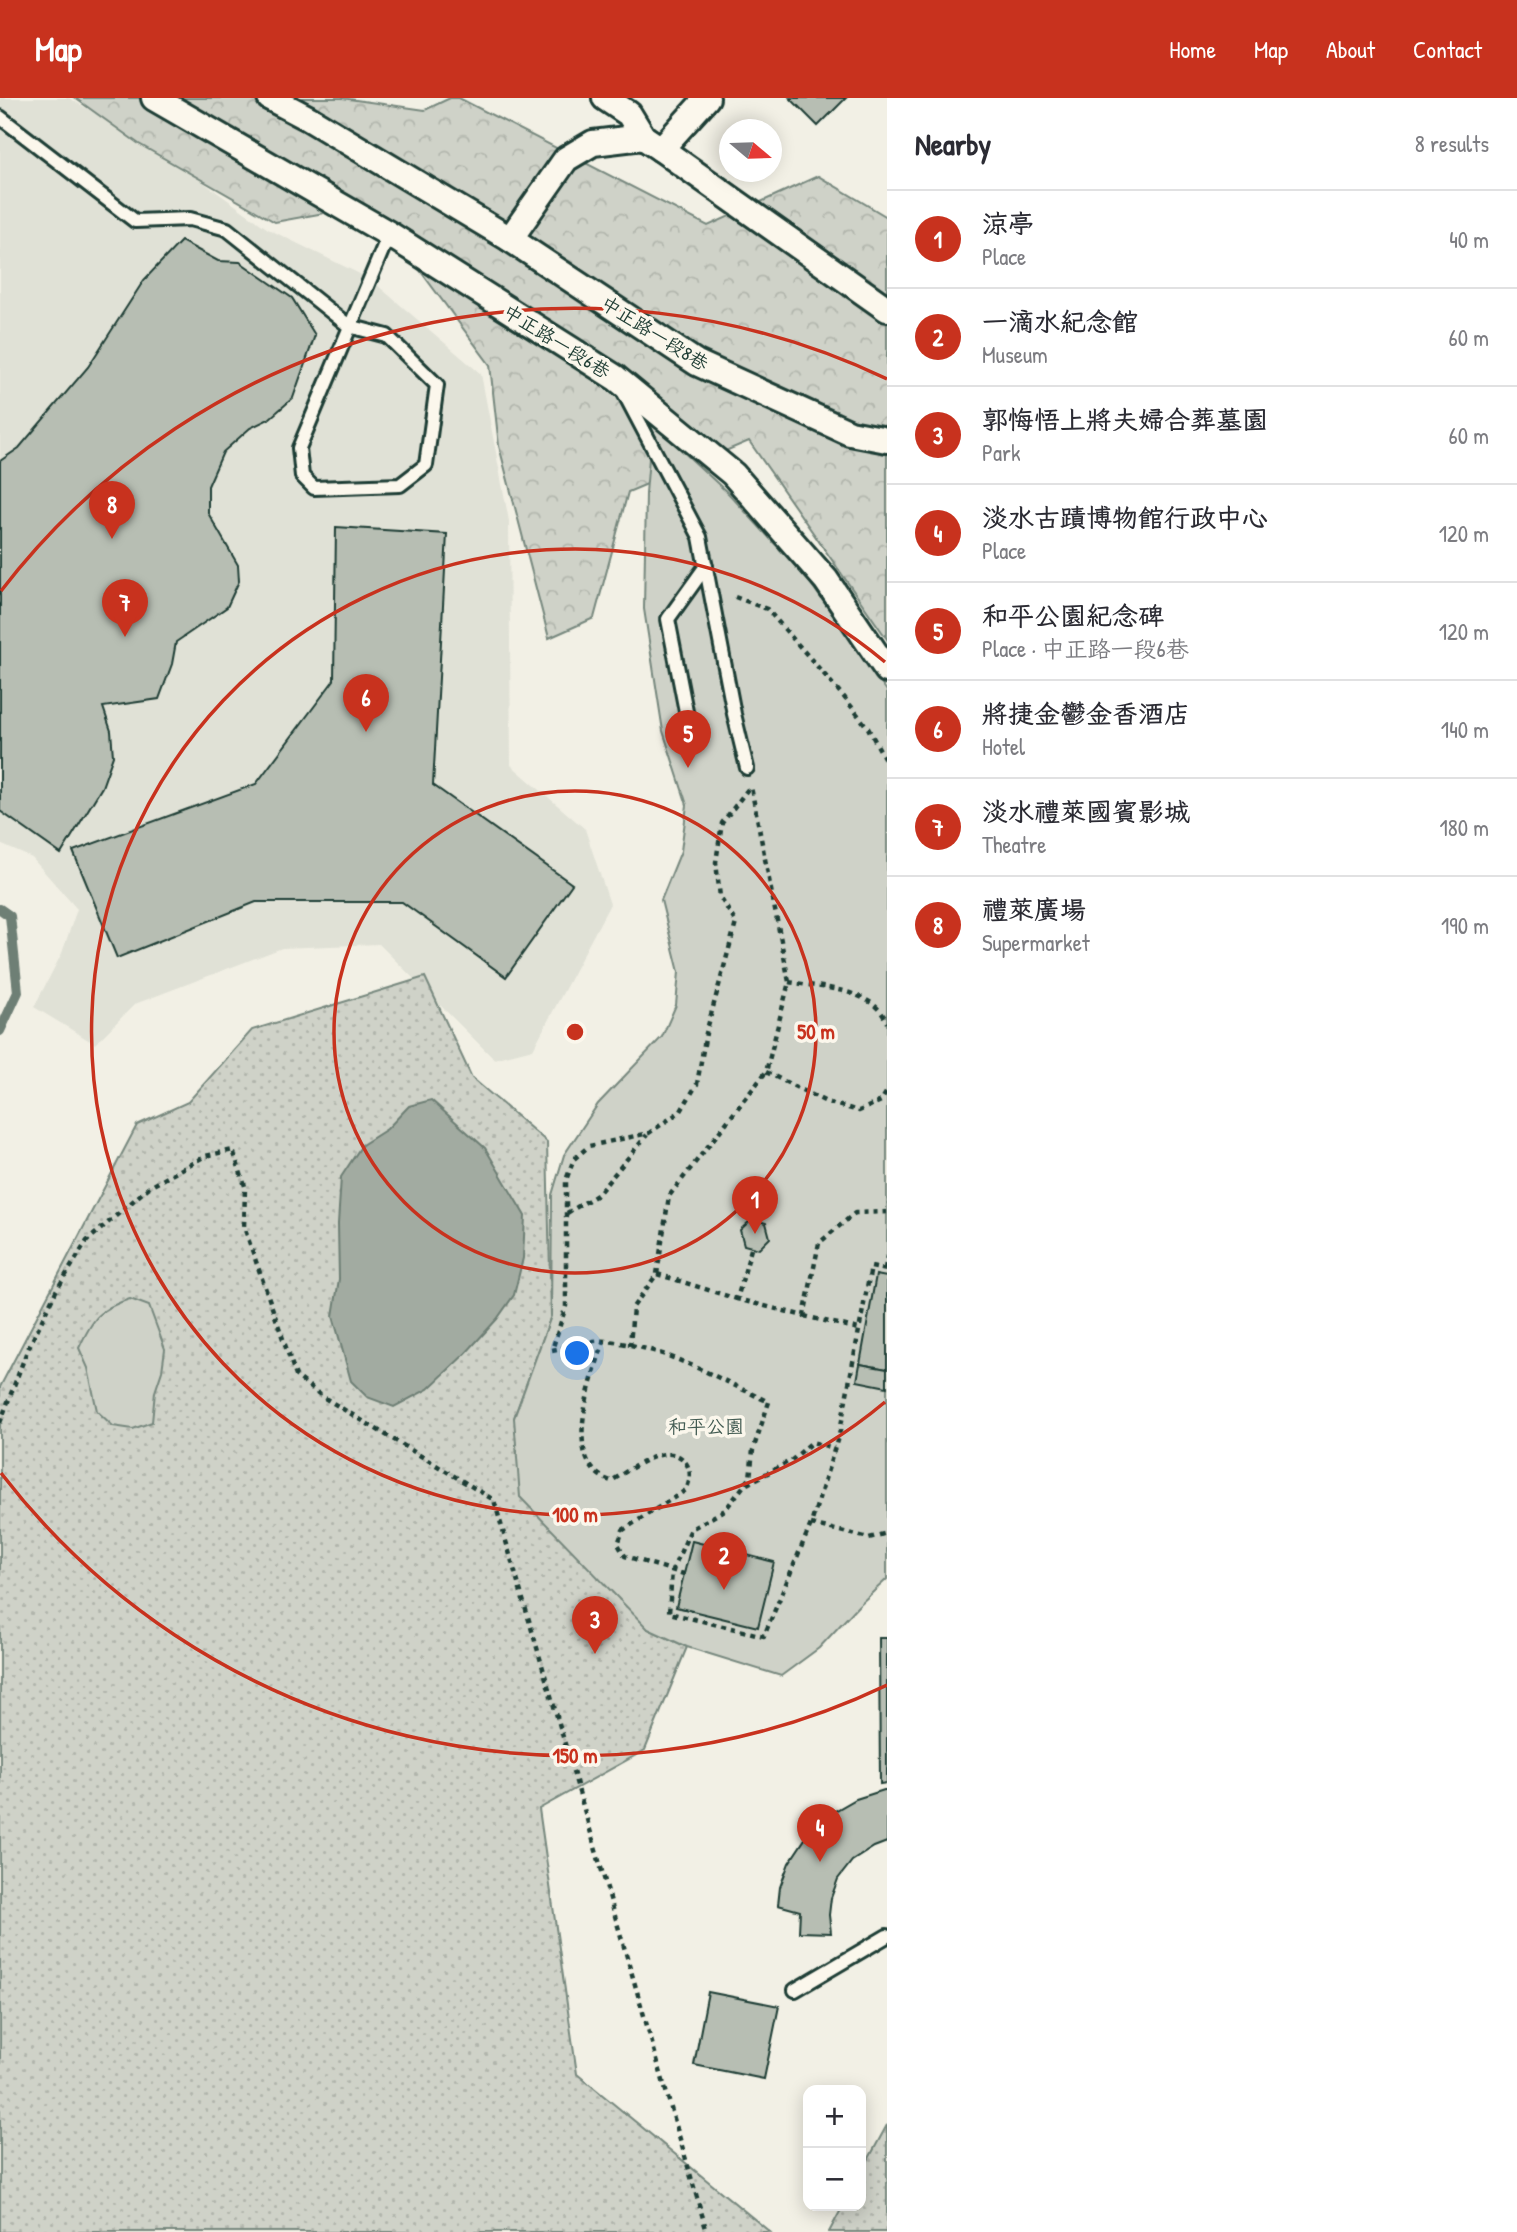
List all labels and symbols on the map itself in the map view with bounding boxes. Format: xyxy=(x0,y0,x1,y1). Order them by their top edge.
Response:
north arrow xyxy=(719,119,782,182)
street label: 中正路一段8巷 xyxy=(596,290,714,376)
street label: 中正路一段6巷 xyxy=(499,298,615,384)
pin: 8 xyxy=(89,481,135,539)
pin: 7 xyxy=(102,579,148,637)
pin: 6 xyxy=(343,674,389,732)
pin: 5 xyxy=(665,710,711,768)
text: 50 m xyxy=(797,1017,835,1046)
centre of rings xyxy=(563,1020,587,1044)
pin: 1 xyxy=(732,1176,778,1234)
your location xyxy=(560,1336,594,1370)
park label: 和平公園 xyxy=(668,1413,744,1439)
text: 100 m xyxy=(552,1500,598,1529)
pin: 2 xyxy=(701,1532,747,1590)
pin: 3 xyxy=(572,1596,618,1654)
text: 150 m xyxy=(552,1741,598,1770)
pin: 4 xyxy=(797,1804,843,1862)

